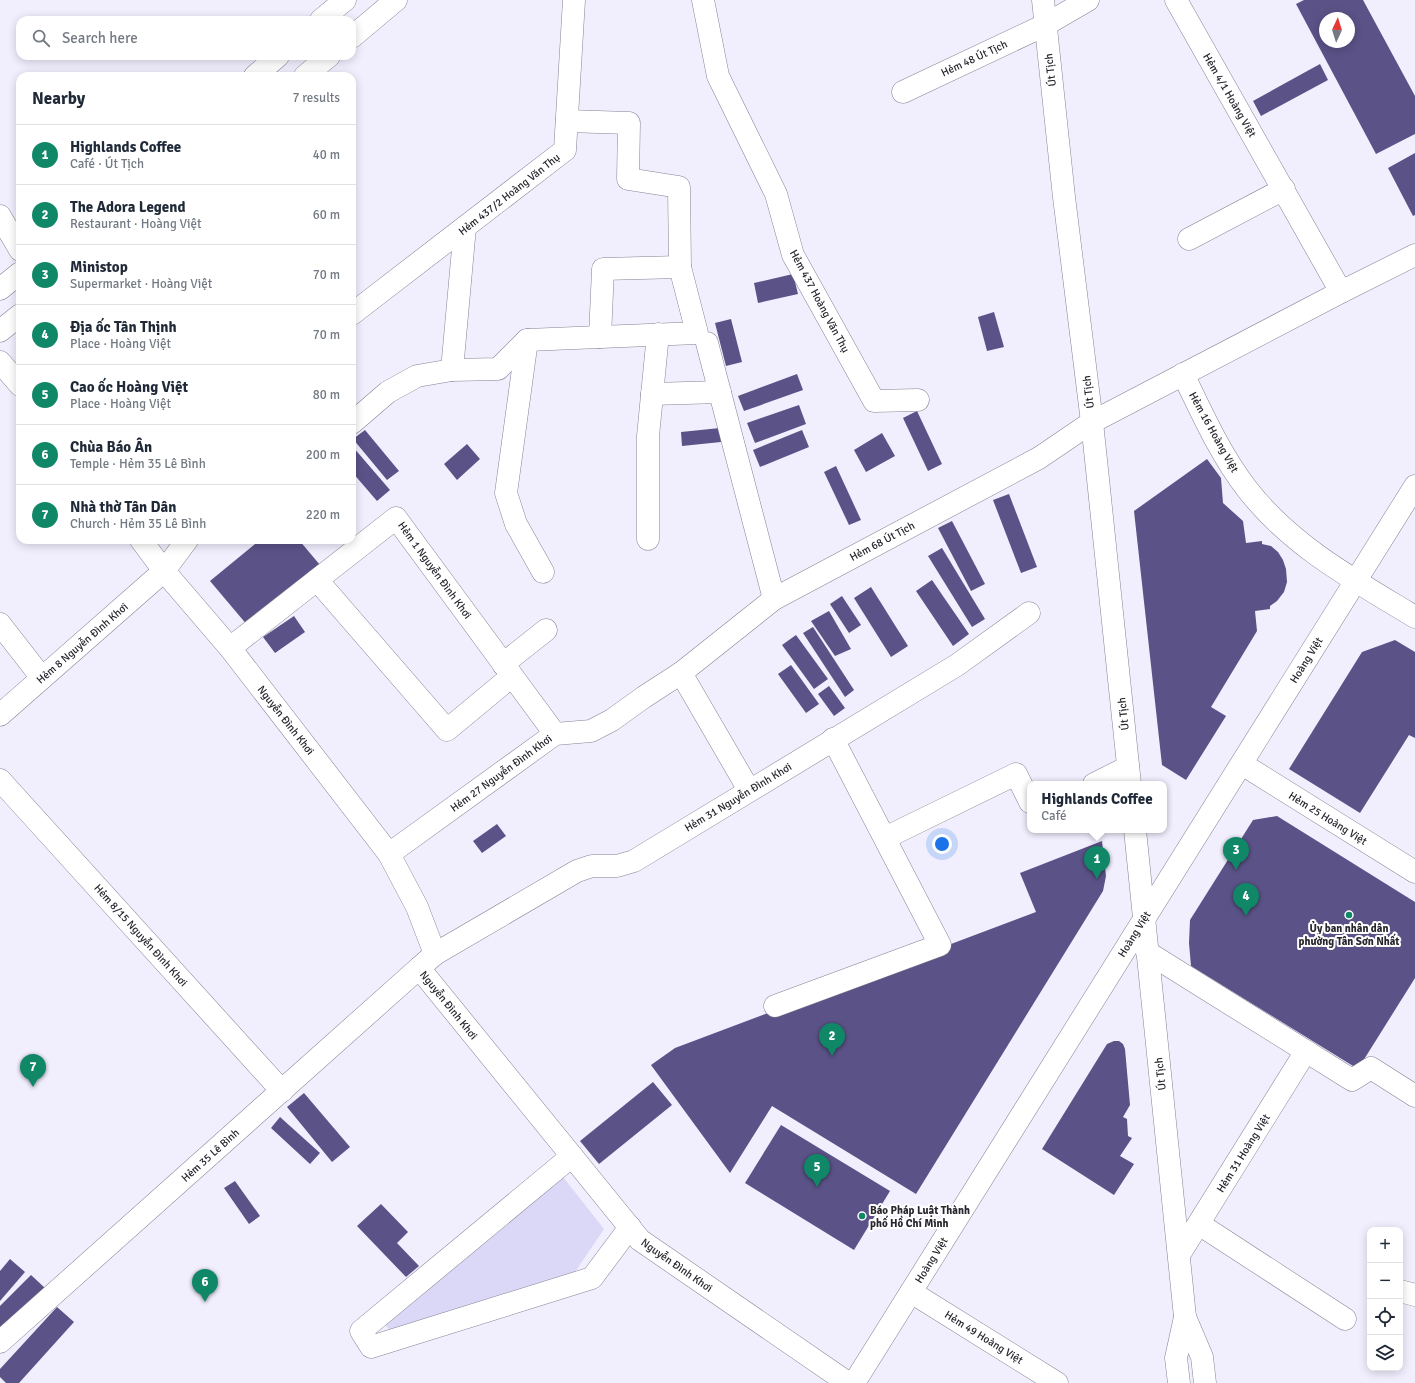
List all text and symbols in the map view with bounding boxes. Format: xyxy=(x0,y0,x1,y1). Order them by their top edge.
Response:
north arrow xyxy=(1319,12,1355,48)
search box xyxy=(16,16,356,60)
icon: search xyxy=(30,27,52,49)
text: Search here xyxy=(62,29,138,47)
street label: Hẻm 48 Út Tịch xyxy=(939,37,1009,79)
street label: Hẻm 4/1 Hoàng Việt xyxy=(1200,51,1259,140)
street label: Út Tịch xyxy=(1041,53,1059,87)
text: Nearby xyxy=(32,88,85,109)
text: 7 results xyxy=(292,90,340,106)
text: Highlands Coffee xyxy=(70,138,181,156)
text: 1 xyxy=(41,147,49,163)
text: 40 m xyxy=(313,147,340,163)
street label: Hẻm 437/2 Hoàng Văn Thụ xyxy=(456,151,563,238)
text: Café · Út Tịch xyxy=(70,156,144,172)
text: The Adora Legend xyxy=(70,198,186,216)
text: 2 xyxy=(41,207,49,223)
text: 60 m xyxy=(313,207,340,223)
text: Restaurant · Hoàng Việt xyxy=(70,216,202,232)
street label: Hẻm 437 Hoàng Văn Thụ xyxy=(787,248,852,355)
text: Ministop xyxy=(70,258,128,276)
text: 3 xyxy=(41,267,49,283)
text: 70 m xyxy=(313,267,340,283)
text: Supermarket · Hoàng Việt xyxy=(70,276,212,292)
text: Địa ốc Tân Thịnh xyxy=(70,318,177,336)
text: 4 xyxy=(41,327,49,343)
text: 70 m xyxy=(313,327,340,343)
text: Place · Hoàng Việt xyxy=(70,336,171,352)
street label: Út Tịch xyxy=(1079,375,1097,409)
text: Cao ốc Hoàng Việt xyxy=(70,378,188,396)
text: 5 xyxy=(41,387,49,403)
text: 80 m xyxy=(313,387,340,403)
street label: Hẻm 16 Hoàng Việt xyxy=(1186,390,1241,475)
text: Place · Hoàng Việt xyxy=(70,396,171,412)
text: Chùa Báo Ân xyxy=(70,438,152,456)
text: 6 xyxy=(41,447,49,463)
text: 200 m xyxy=(306,447,340,463)
text: Temple · Hẻm 35 Lê Bình xyxy=(70,456,206,472)
text: Nhà thờ Tân Dân xyxy=(70,498,176,516)
text: 7 xyxy=(41,507,49,523)
text: 220 m xyxy=(306,507,340,523)
text: Church · Hẻm 35 Lê Bình xyxy=(70,516,206,532)
street label: Hẻm 68 Út Tịch xyxy=(847,518,917,564)
street label: Hẻm 1 Nguyễn Đình Khơi xyxy=(395,519,475,621)
street label: Hẻm 8 Nguyễn Đình Khơi xyxy=(33,599,131,687)
street label: Hoàng Việt xyxy=(1287,635,1326,686)
street label: Nguyễn Đình Khơi xyxy=(255,682,317,758)
street label: Út Tịch xyxy=(1114,697,1132,731)
street label: Hẻm 27 Nguyễn Đình Khơi xyxy=(447,731,555,815)
street label: Hẻm 31 Nguyễn Đình Khơi xyxy=(682,759,794,835)
popup xyxy=(1027,781,1167,833)
street label: Hẻm 25 Hoàng Việt xyxy=(1286,789,1369,848)
text: Highlands Coffee xyxy=(1041,790,1153,808)
text: Café xyxy=(1041,808,1066,824)
your location xyxy=(932,834,952,854)
pin: 3 xyxy=(1223,837,1249,870)
pin: 1 xyxy=(1084,846,1110,879)
street label: Hẻm 8/15 Nguyễn Đình Khơi xyxy=(91,881,191,989)
pin: 4 xyxy=(1233,883,1259,916)
street label: Hoàng Việt xyxy=(1115,909,1154,960)
marker: Ủy ban nhân dân phường Tân Sơn Nhất xyxy=(1344,910,1354,920)
place label: Ủy ban nhân dân phường Tân Sơn Nhất xyxy=(1299,921,1399,948)
street label: Nguyễn Đình Khơi xyxy=(417,968,481,1042)
pin: 2 xyxy=(819,1023,845,1056)
pin: 7 xyxy=(20,1054,46,1087)
street label: Út Tịch xyxy=(1151,1057,1169,1091)
street label: Hẻm 31 Hoàng Việt xyxy=(1214,1112,1273,1195)
street label: Hẻm 35 Lê Bình xyxy=(179,1126,242,1185)
pin: 5 xyxy=(804,1154,830,1187)
place label: Báo Pháp Luật Thành phố Hồ Chí Minh xyxy=(870,1204,970,1230)
marker: Báo Pháp Luật Thành phố Hồ Chí Minh xyxy=(857,1211,867,1221)
map controls xyxy=(1367,1227,1403,1371)
button: + xyxy=(1367,1227,1403,1263)
street label: Nguyễn Đình Khơi xyxy=(638,1235,716,1295)
street label: Hoàng Việt xyxy=(912,1235,951,1286)
button: − xyxy=(1367,1263,1403,1299)
pin: 6 xyxy=(192,1269,218,1302)
button: locate xyxy=(1367,1299,1403,1335)
street label: Hẻm 49 Hoàng Việt xyxy=(942,1308,1025,1367)
button: layers xyxy=(1367,1335,1403,1371)

